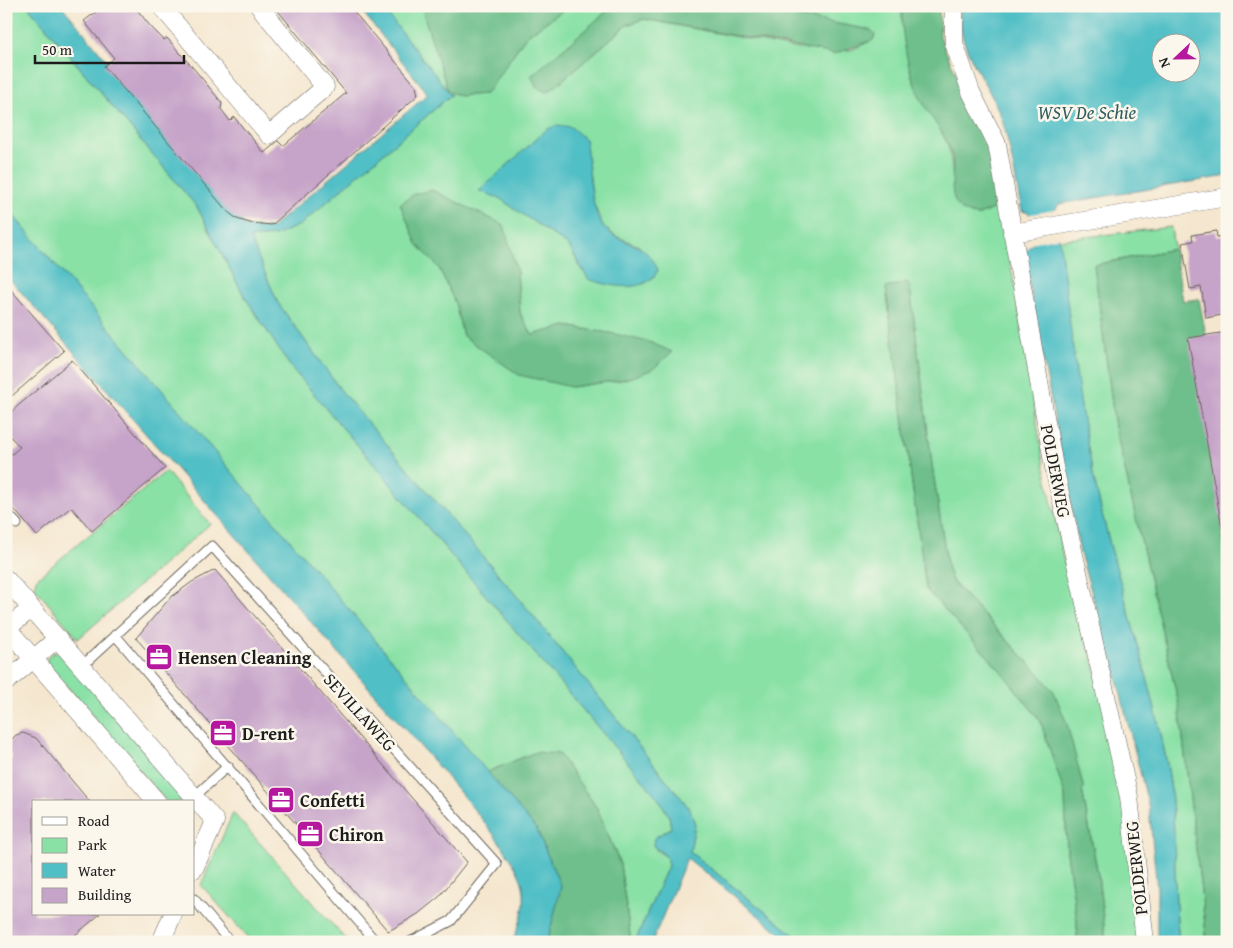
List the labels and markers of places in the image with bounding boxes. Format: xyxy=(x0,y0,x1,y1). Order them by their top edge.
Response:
office icon: Hensen Cleaning xyxy=(144,642,174,672)
place label: Hensen Cleaning xyxy=(178,644,312,671)
office icon: D-rent xyxy=(208,718,238,748)
place label: D-rent xyxy=(242,720,295,747)
office icon: Confetti xyxy=(266,785,296,815)
place label: Confetti xyxy=(300,787,365,814)
office icon: Chiron xyxy=(295,819,325,849)
place label: Chiron xyxy=(329,821,384,848)

